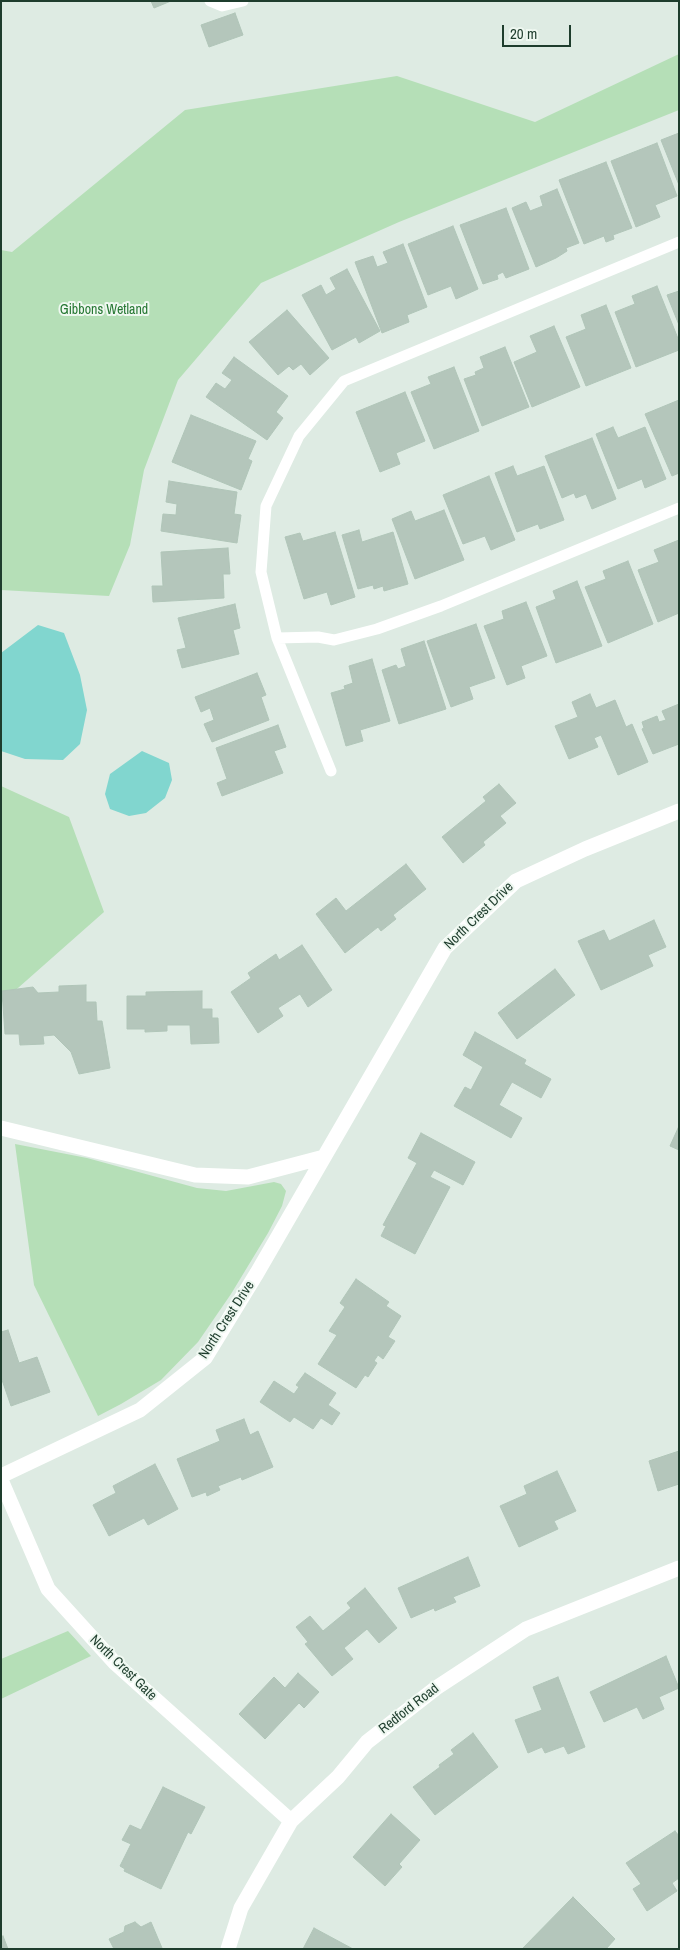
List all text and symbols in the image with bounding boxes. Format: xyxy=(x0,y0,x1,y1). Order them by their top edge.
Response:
scale bar xyxy=(505,15,574,47)
text: 20 m xyxy=(510,23,537,44)
park label: Gibbons Wetland xyxy=(60,302,148,318)
street label: North Crest Drive xyxy=(441,879,517,953)
street label: North Crest Drive xyxy=(196,1278,258,1362)
street label: North Crest Gate xyxy=(86,1632,160,1704)
street label: Redford Road xyxy=(376,1680,442,1738)

